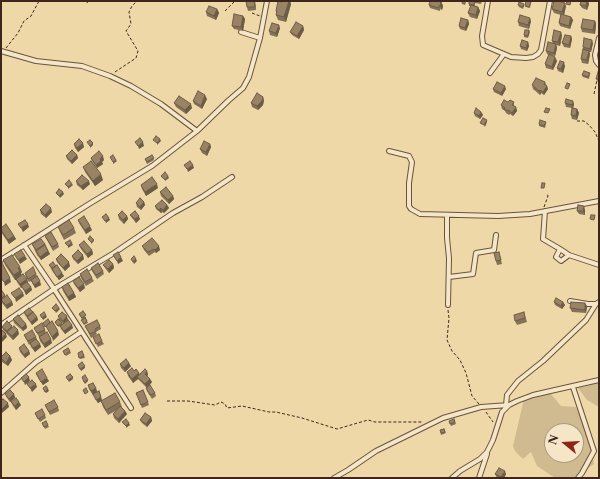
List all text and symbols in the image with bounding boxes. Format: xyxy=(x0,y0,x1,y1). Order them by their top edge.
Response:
north arrow xyxy=(544,423,584,463)
text: N xyxy=(545,433,562,446)

